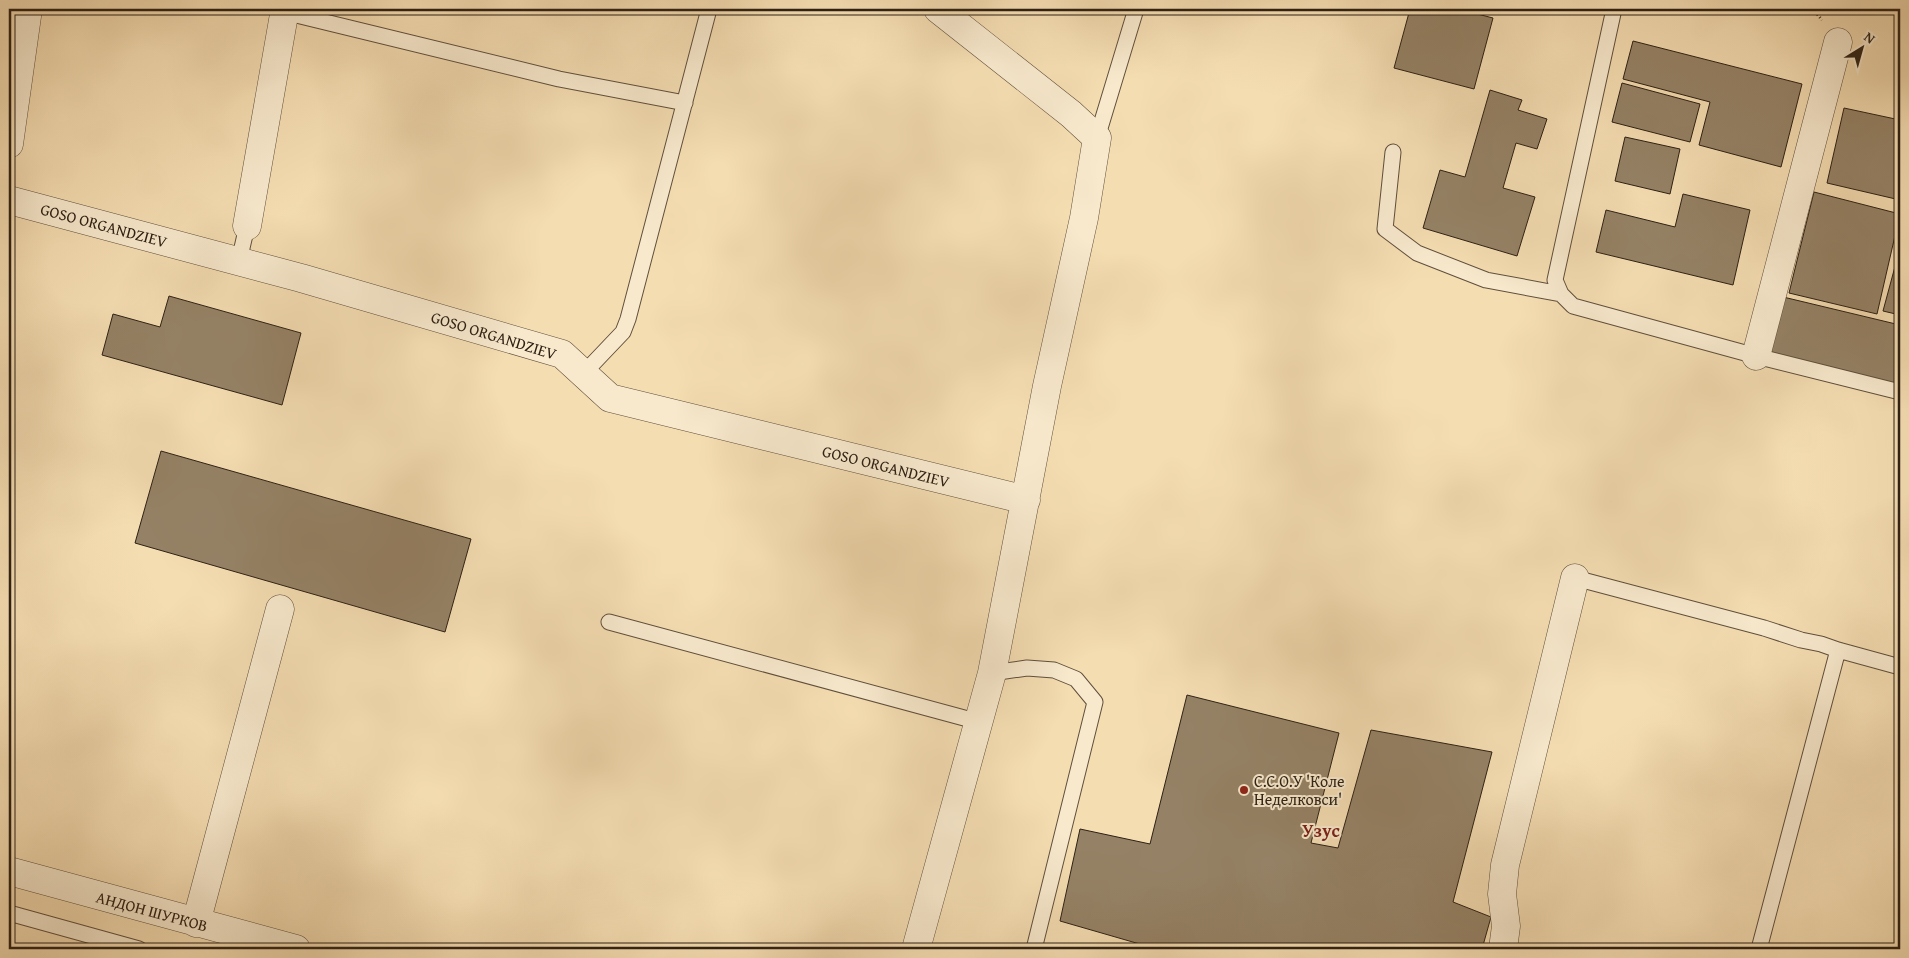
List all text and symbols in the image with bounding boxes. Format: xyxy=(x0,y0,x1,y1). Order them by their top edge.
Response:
north arrow xyxy=(1836,22,1886,72)
text: N xyxy=(1860,27,1880,49)
street label: GOSO ORGANDZIEV xyxy=(38,197,171,254)
street label: GOSO ORGANDZIEV xyxy=(428,304,560,366)
street label: GOSO ORGANDZIEV xyxy=(820,439,953,494)
place label: С.С.О.У 'Коле Неделковси' xyxy=(1254,769,1344,811)
marker: С.С.О.У 'Коле Неделковси' xyxy=(1238,784,1250,796)
district label: Узус xyxy=(1302,817,1340,844)
street label: АНДОН ШУРКОВ xyxy=(93,885,211,937)

